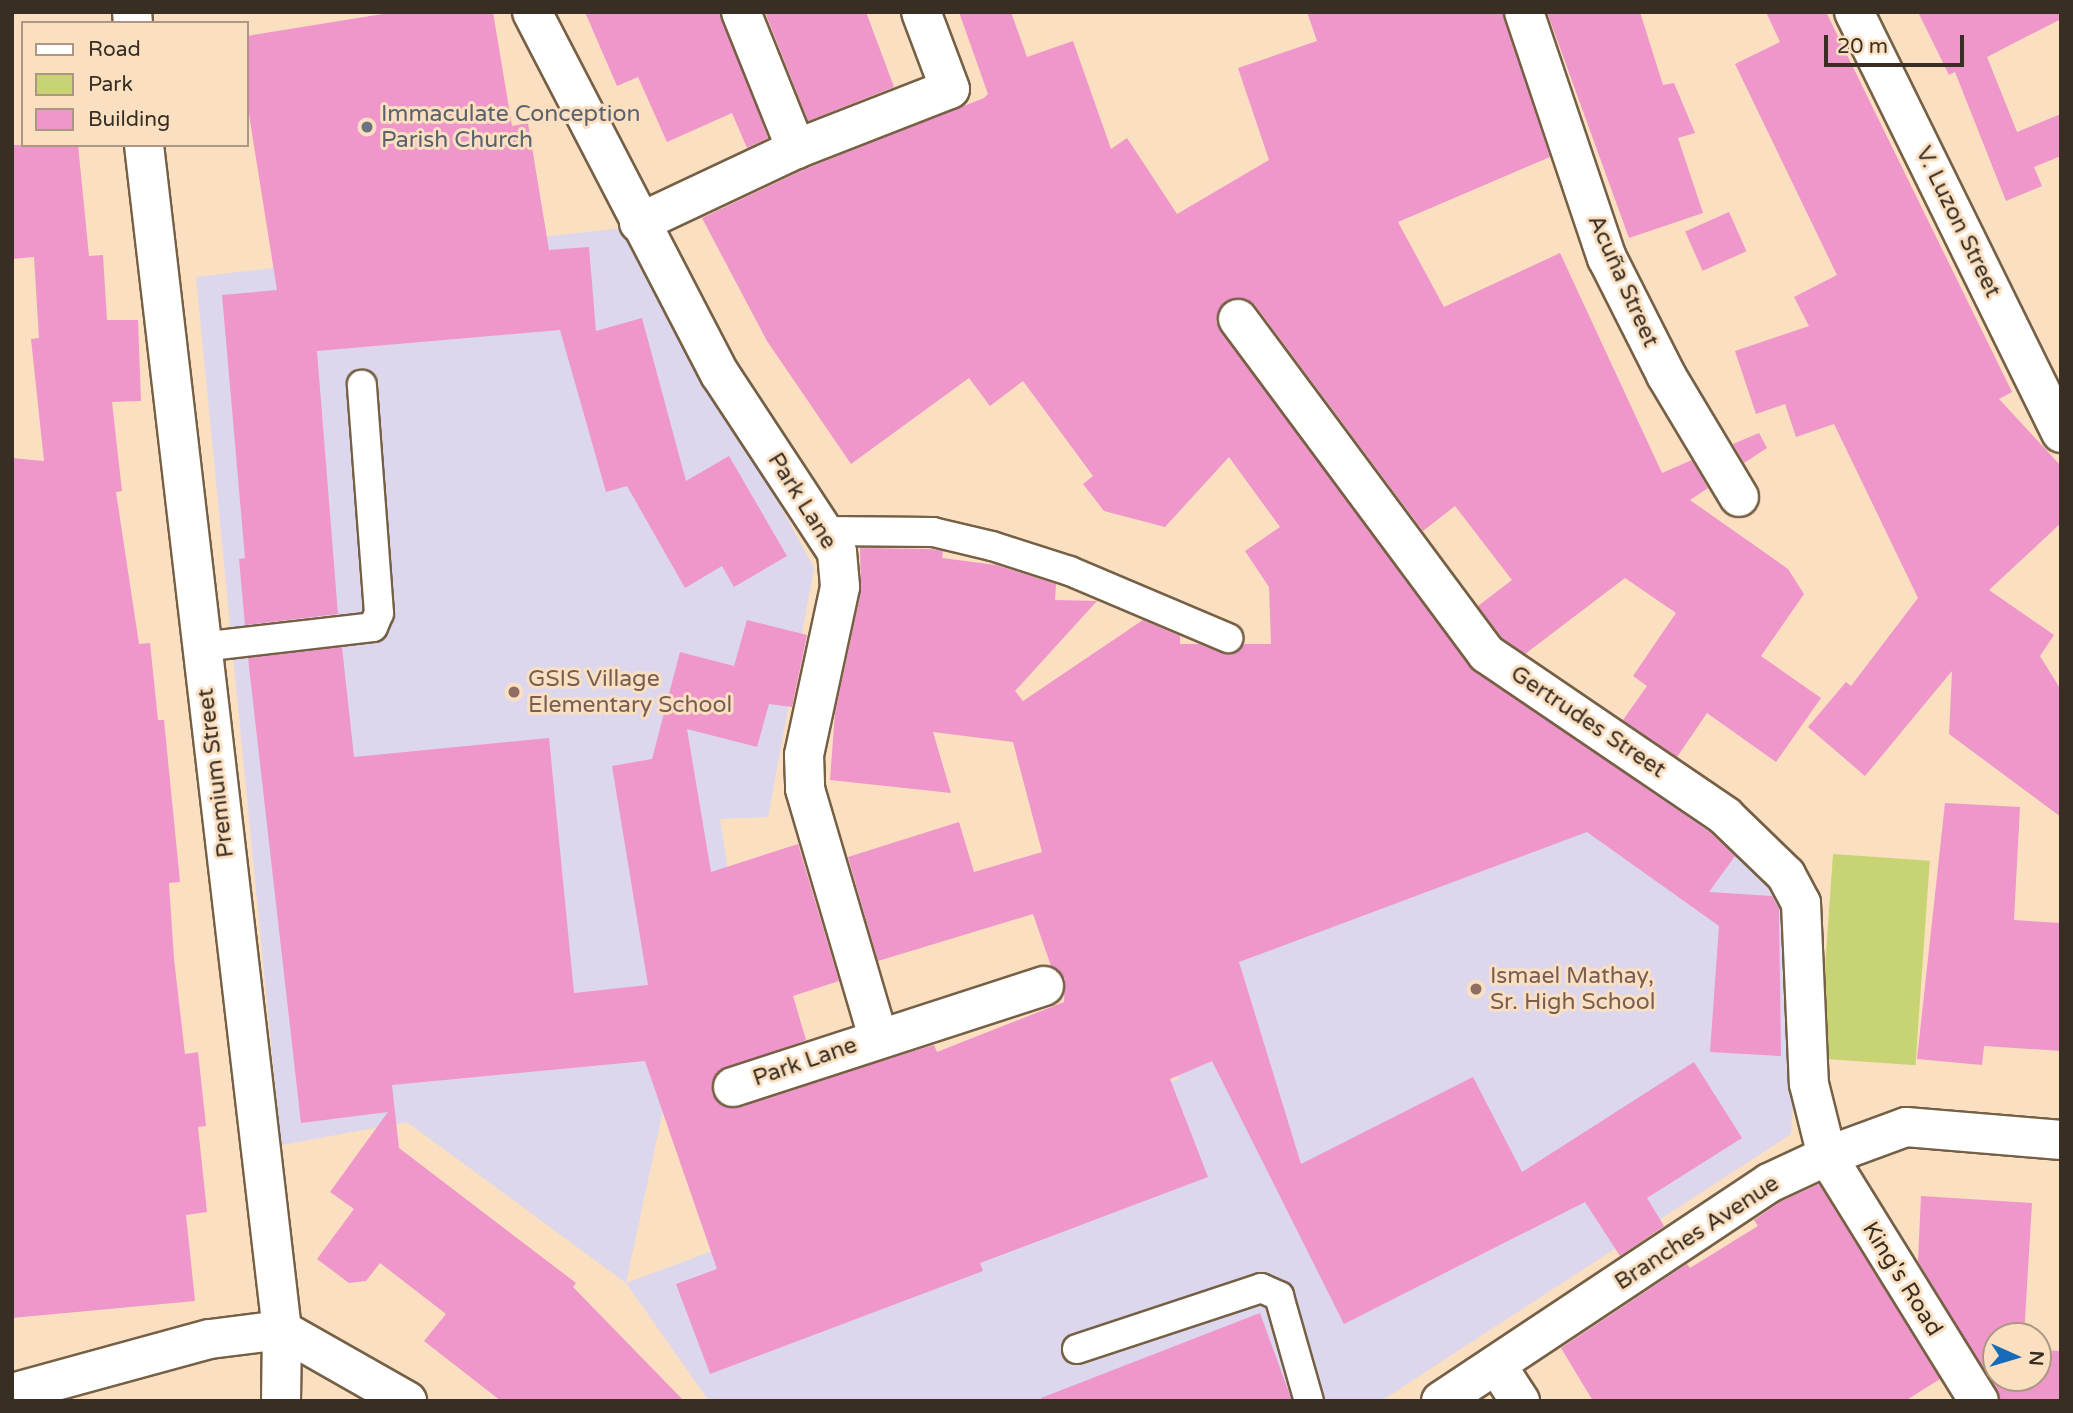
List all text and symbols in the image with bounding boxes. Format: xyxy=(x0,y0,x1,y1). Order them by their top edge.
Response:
legend xyxy=(21,21,248,147)
scale bar xyxy=(1828,21,1968,65)
text: 20 m xyxy=(1837,34,1888,59)
text: Road xyxy=(88,37,141,62)
text: Park xyxy=(88,72,133,97)
place label: Immaculate Conception Parish Church xyxy=(381,100,640,154)
text: Building xyxy=(88,107,170,132)
marker: Immaculate Conception Parish Church xyxy=(359,119,375,135)
street label: V. Luzon Street xyxy=(1909,142,2007,302)
street label: Acuña Street xyxy=(1582,211,1664,351)
street label: Park Lane xyxy=(762,448,842,554)
street label: Gertrudes Street xyxy=(1505,660,1671,784)
place label: GSIS Village Elementary School xyxy=(528,665,732,719)
marker: GSIS Village Elementary School xyxy=(506,684,522,700)
street label: Premium Street xyxy=(192,687,240,859)
place label: Ismael Mathay, Sr. High School xyxy=(1490,962,1656,1016)
marker: Ismael Mathay, Sr. High School xyxy=(1468,981,1484,997)
street label: Park Lane xyxy=(749,1031,861,1093)
street label: Branches Avenue xyxy=(1610,1170,1784,1296)
street label: King's Road xyxy=(1856,1217,1948,1341)
north arrow xyxy=(1982,1322,2052,1392)
text: N xyxy=(2024,1350,2047,1367)

